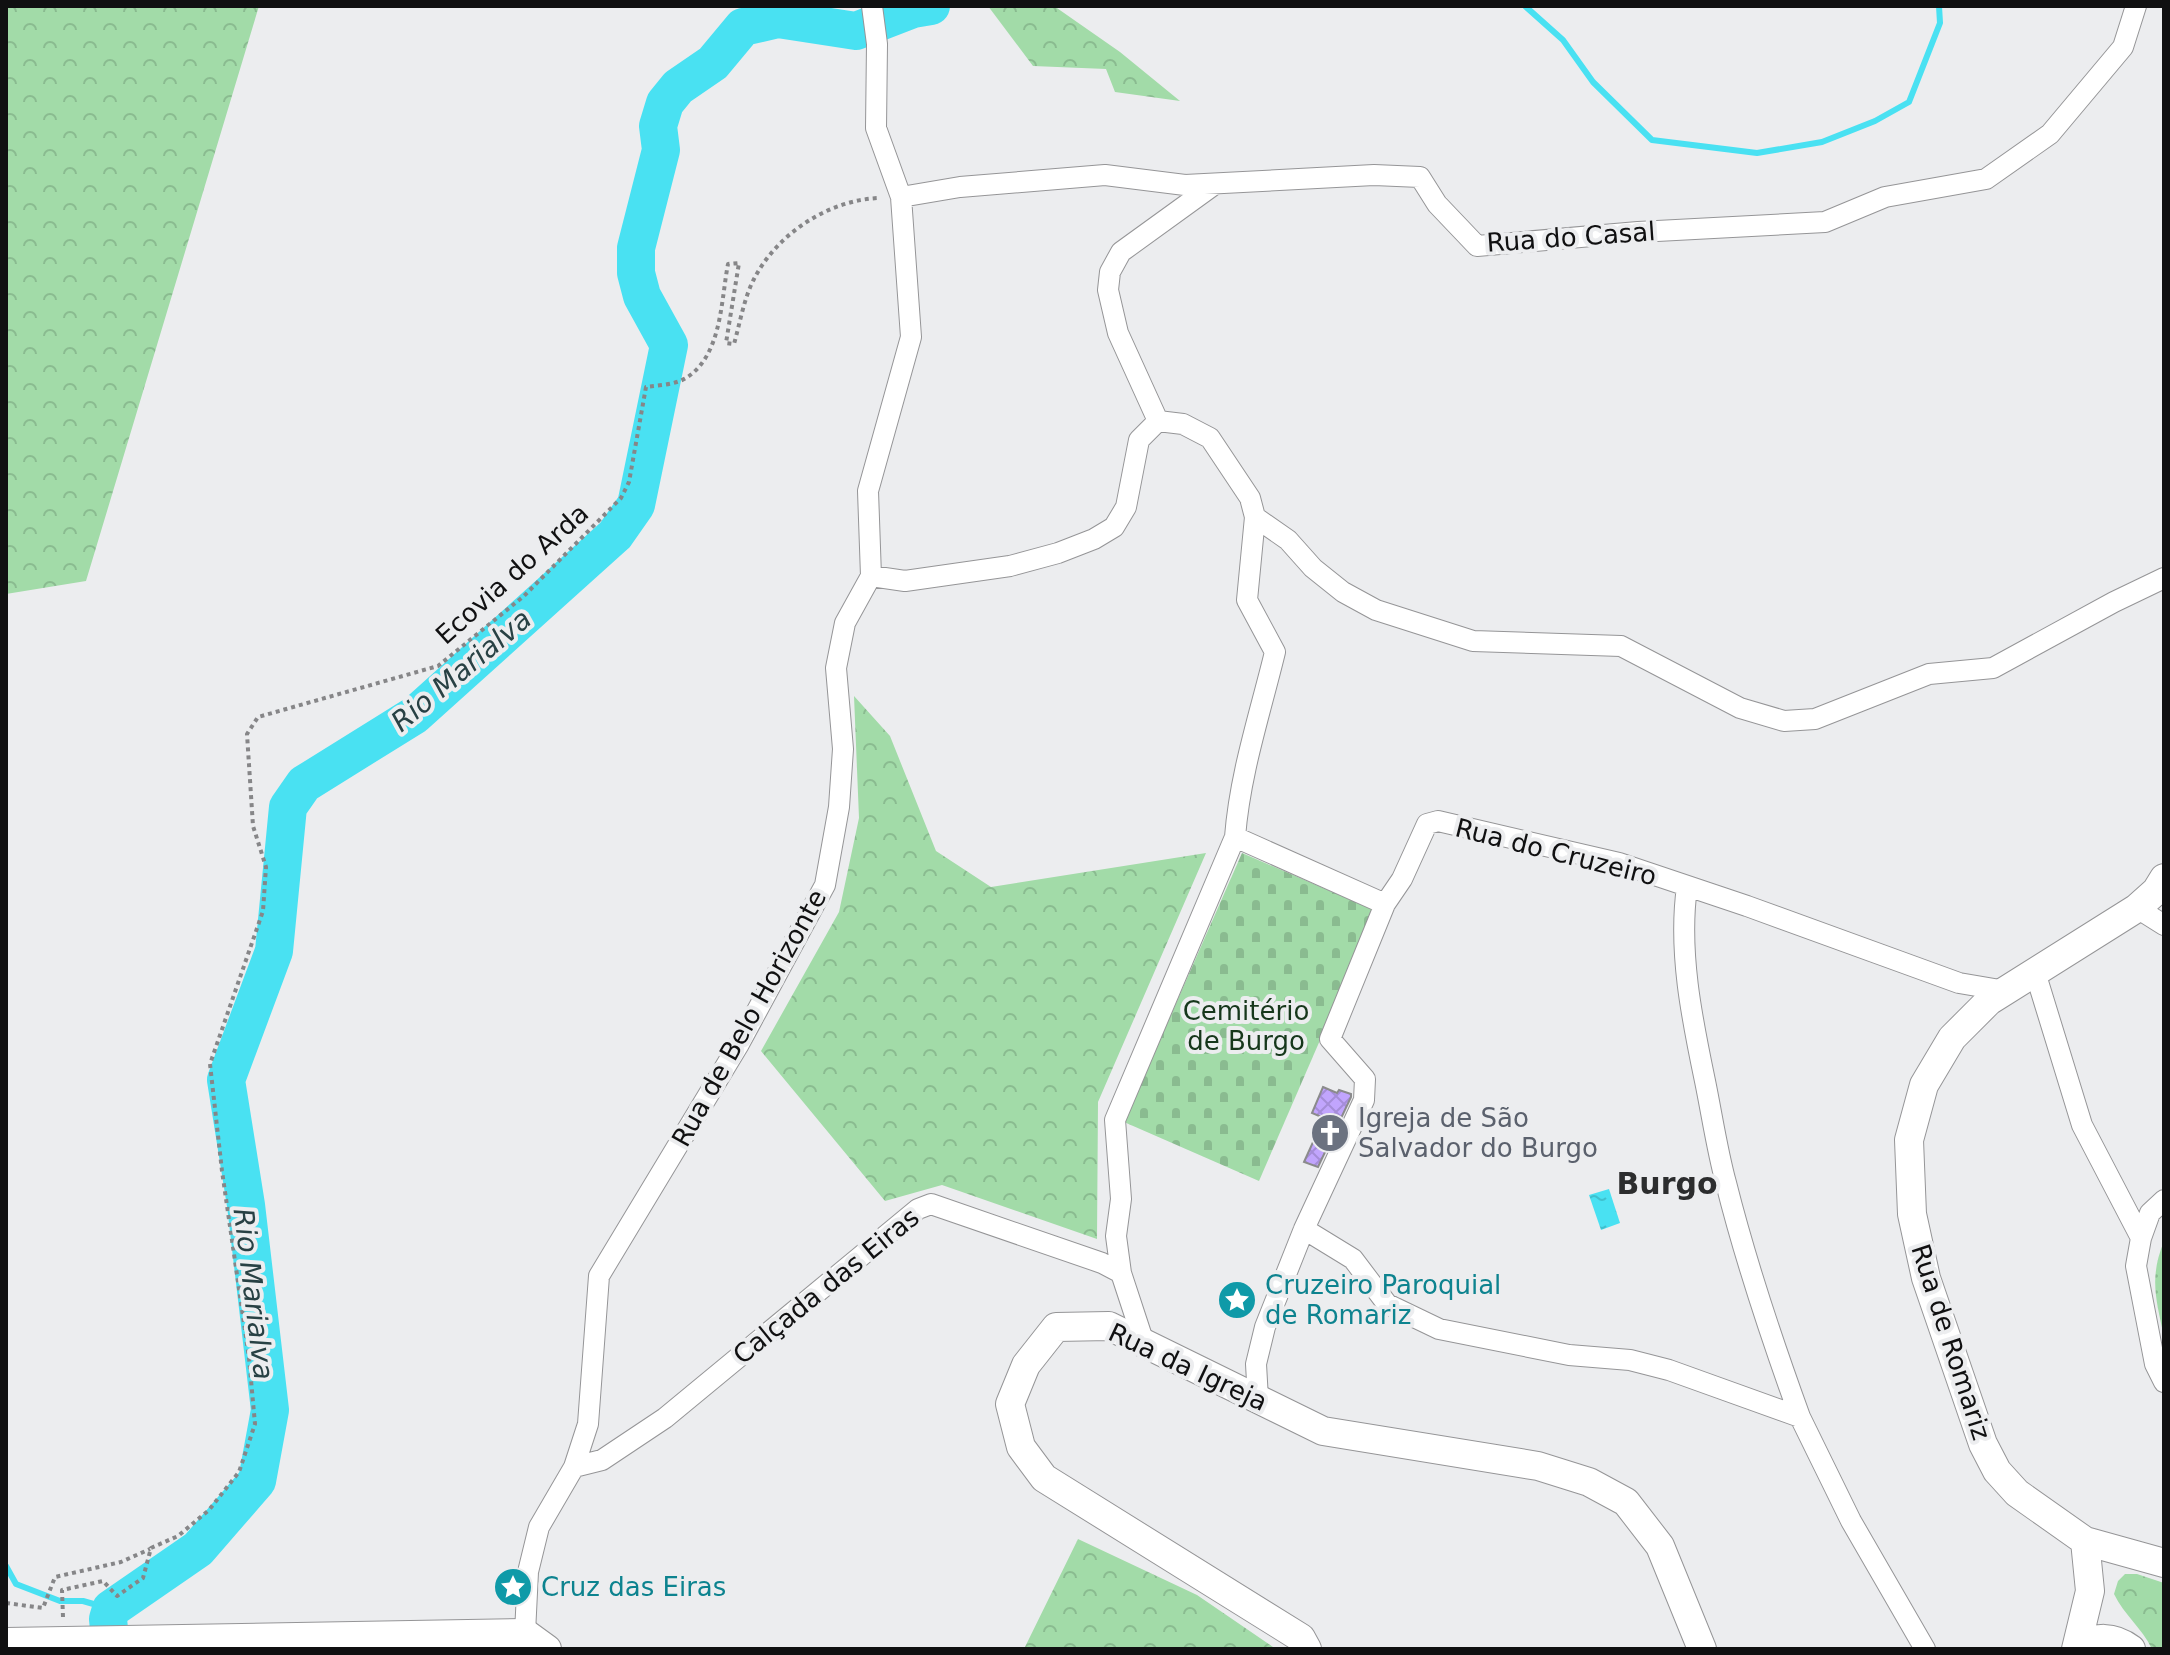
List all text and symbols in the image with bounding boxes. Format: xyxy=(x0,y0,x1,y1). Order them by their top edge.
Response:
street label: Rua do Casal xyxy=(1486,216,1656,258)
street label: Ecovia do Arda xyxy=(430,498,594,650)
water label: Rio Marialva xyxy=(385,602,538,738)
street label: Rua do Cruzeiro xyxy=(1452,812,1660,892)
street label: Rua de Belo Horizonte xyxy=(666,884,832,1152)
park label: Cemitério de Burgo xyxy=(1183,996,1309,1056)
place label: Igreja de São Salvador do Burgo xyxy=(1358,1103,1598,1163)
church icon: Igreja de São Salvador do Burgo xyxy=(1309,1112,1351,1154)
district label: Burgo xyxy=(1616,1166,1718,1201)
street label: Calçada das Eiras xyxy=(727,1202,925,1370)
water label: Rio Marialva xyxy=(227,1206,280,1382)
street label: Rua de Romariz xyxy=(1905,1240,1997,1444)
place label: Cruzeiro Paroquial de Romariz xyxy=(1265,1270,1501,1330)
place icon: Cruzeiro Paroquial de Romariz xyxy=(1216,1279,1258,1321)
street label: Rua da Igreja xyxy=(1104,1317,1272,1417)
place icon: Cruz das Eiras xyxy=(492,1566,534,1608)
place label: Cruz das Eiras xyxy=(541,1572,726,1602)

